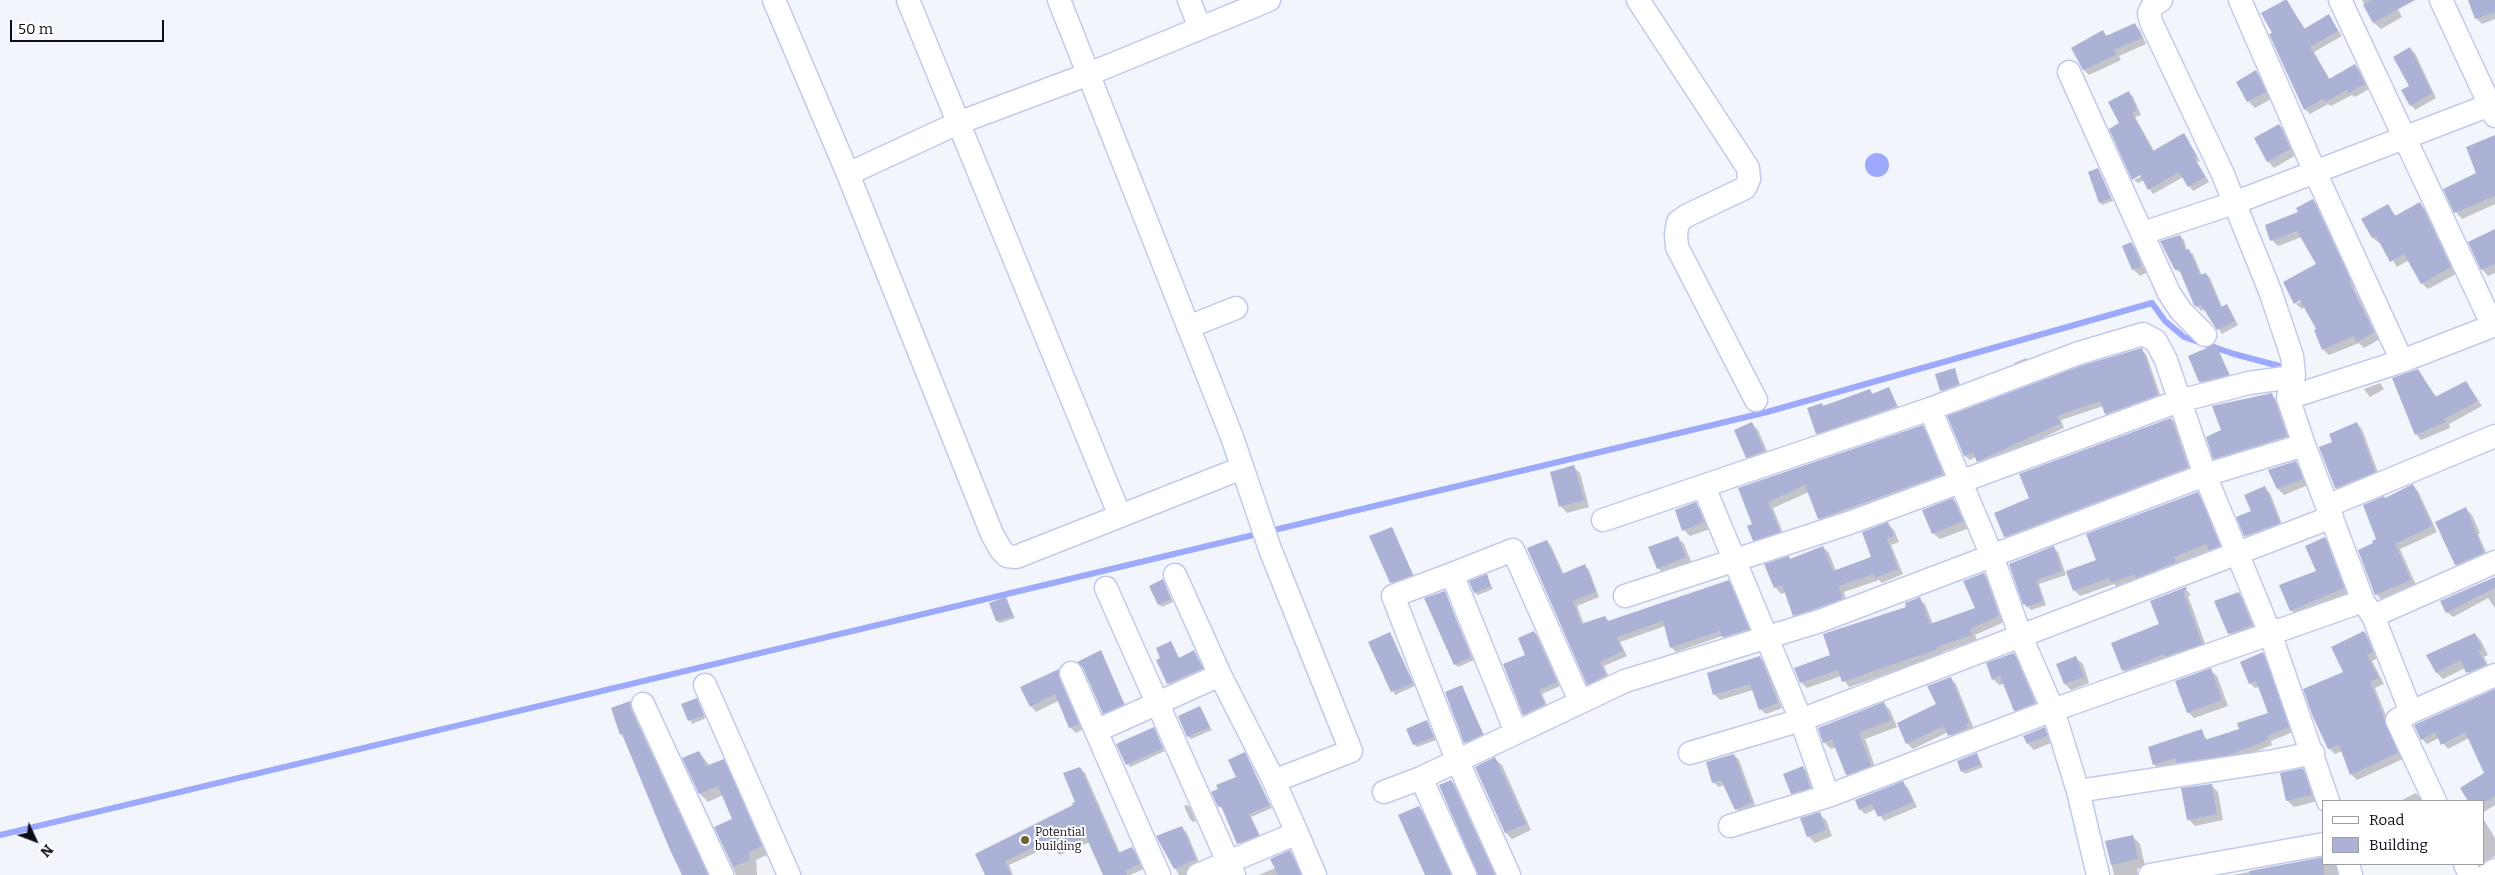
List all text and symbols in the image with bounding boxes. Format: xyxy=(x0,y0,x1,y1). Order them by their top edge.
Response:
scale bar xyxy=(12,10,166,42)
text: 50 m xyxy=(18,20,53,38)
legend xyxy=(2322,800,2485,865)
text: Road xyxy=(2369,811,2404,829)
north arrow xyxy=(10,815,60,865)
place label: Potential building xyxy=(1035,826,1085,854)
marker: Potential building xyxy=(1019,834,1031,846)
text: Building xyxy=(2369,836,2428,854)
text: N xyxy=(36,841,56,860)

